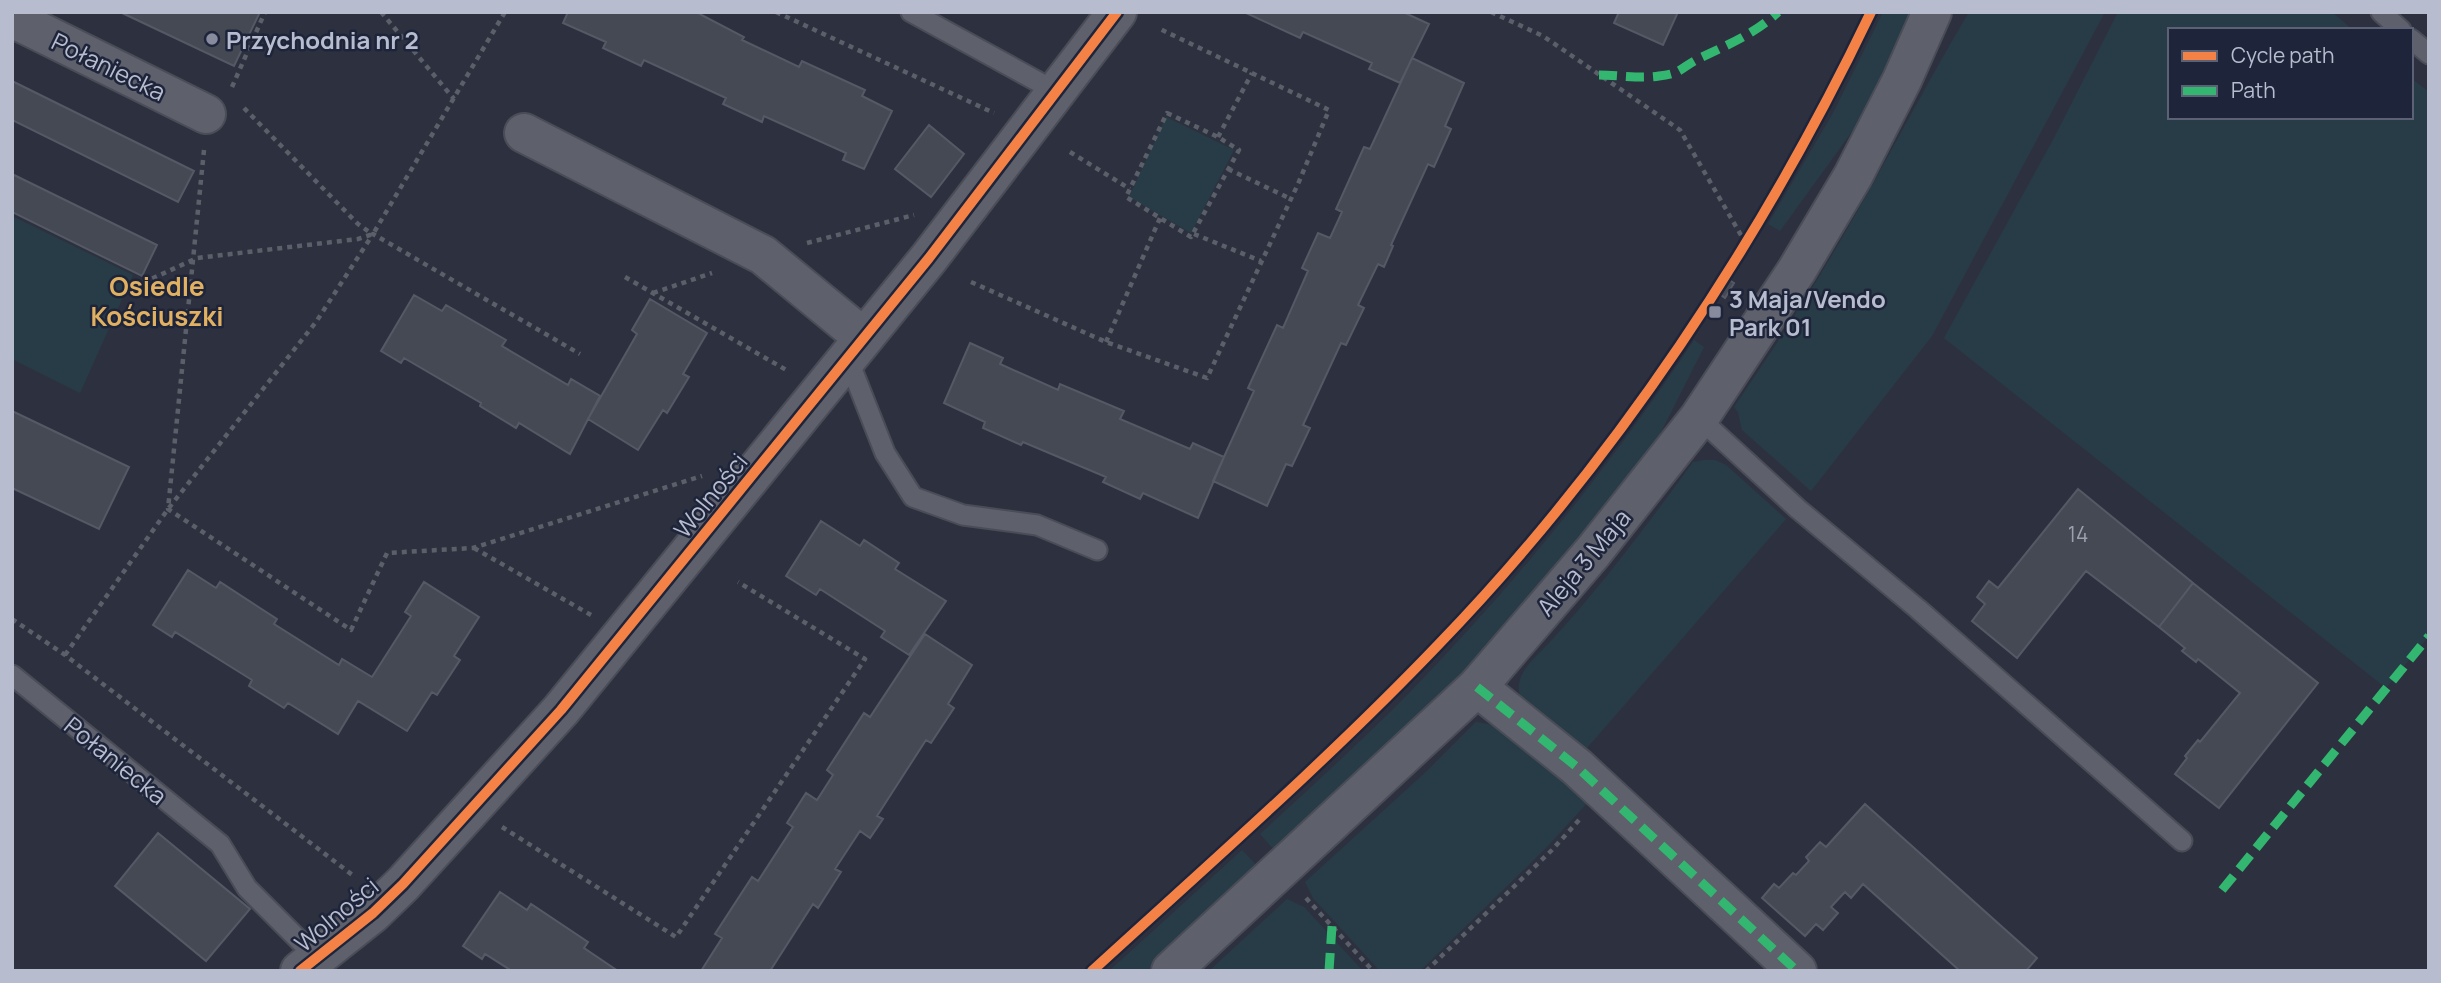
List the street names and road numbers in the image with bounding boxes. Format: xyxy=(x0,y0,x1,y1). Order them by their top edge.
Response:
street label: Połaniecka xyxy=(47,24,171,108)
street label: Wolności xyxy=(666,446,754,544)
street label: Aleja 3 Maja xyxy=(1529,502,1637,622)
street label: Połaniecka xyxy=(58,709,174,811)
street label: Wolności xyxy=(287,869,385,959)

